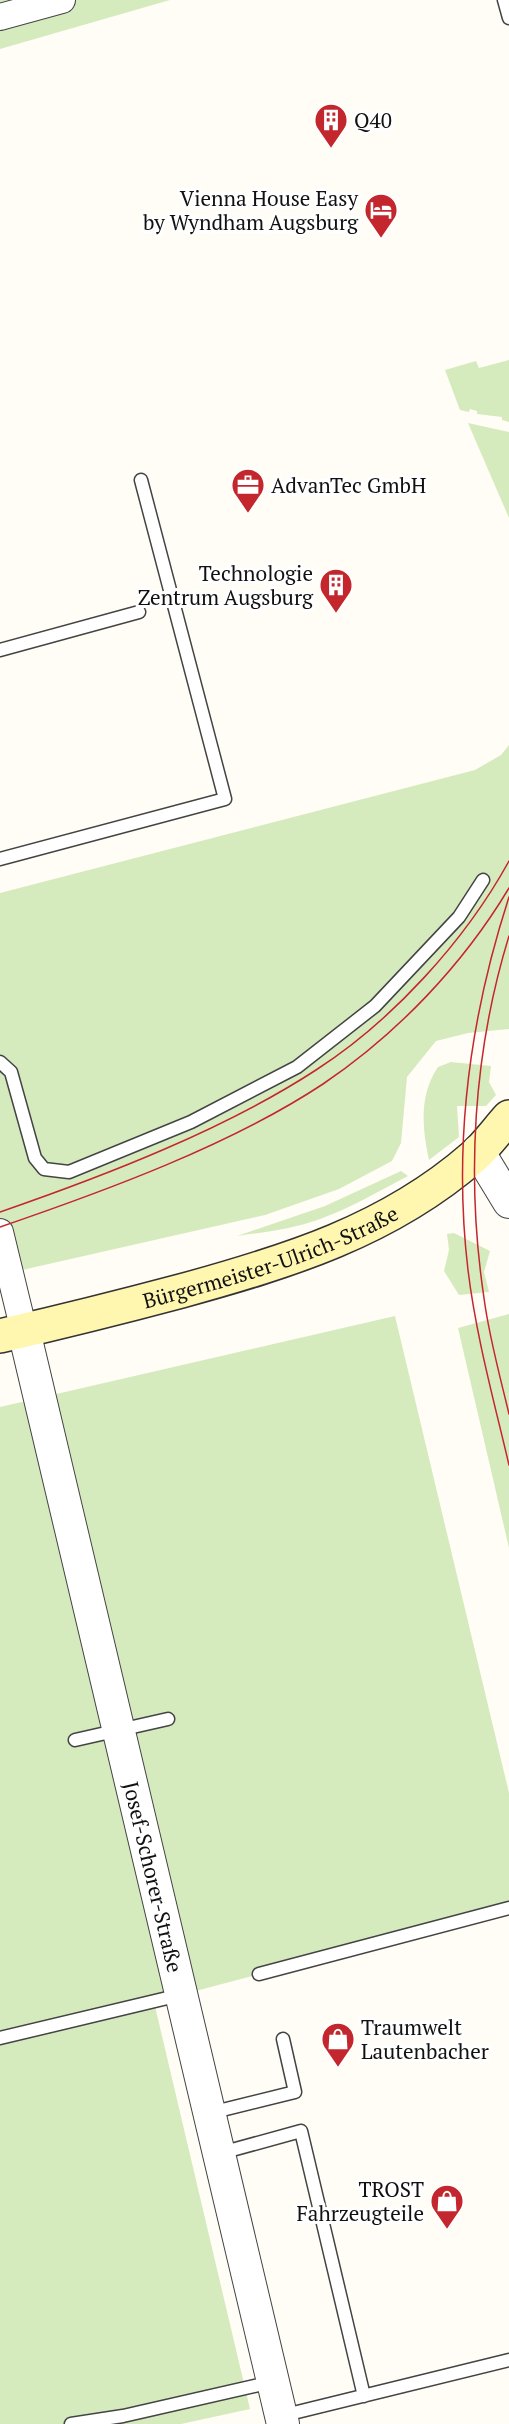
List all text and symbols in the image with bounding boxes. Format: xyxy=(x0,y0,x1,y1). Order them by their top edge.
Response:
building icon: Q40 xyxy=(313,102,349,149)
place label: Q40 xyxy=(354,106,392,134)
place label: Vienna House Easy by Wyndham Augsburg xyxy=(143,184,359,236)
hotel icon: Vienna House Easy by Wyndham Augsburg xyxy=(363,192,399,239)
office icon: AdvanTec GmbH xyxy=(230,467,266,514)
place label: AdvanTec GmbH xyxy=(271,471,426,499)
place label: Technologie Zentrum Augsburg xyxy=(138,559,314,611)
building icon: Technologie Zentrum Augsburg xyxy=(318,567,354,614)
street label: Bürgermeister-Ulrich-Straße xyxy=(140,1199,403,1314)
street label: Josef-Schorer-Straße xyxy=(117,1779,190,1975)
place label: Traumwelt Lautenbacher xyxy=(361,2013,489,2065)
shop icon: Traumwelt Lautenbacher xyxy=(320,2021,356,2068)
place label: TROST Fahrzeugteile xyxy=(296,2175,424,2227)
shop icon: TROST Fahrzeugteile xyxy=(429,2183,465,2230)

